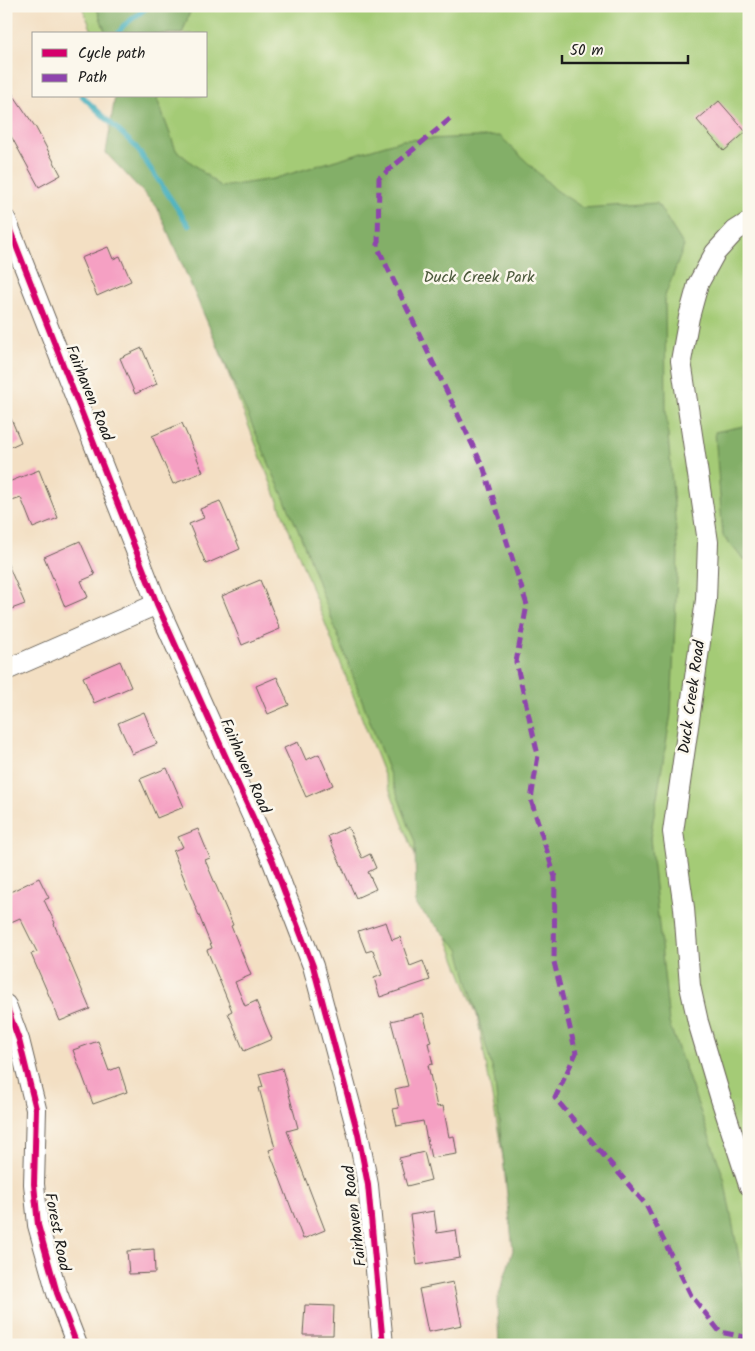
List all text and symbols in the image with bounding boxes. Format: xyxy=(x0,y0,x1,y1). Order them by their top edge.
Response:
legend xyxy=(32,32,208,98)
scale bar xyxy=(562,32,689,64)
text: 50 m xyxy=(570,39,604,63)
text: Cycle path xyxy=(78,42,145,66)
text: Path xyxy=(78,66,107,90)
park label: Duck Creek Park xyxy=(423,265,535,290)
street label: Fairhaven Road xyxy=(58,341,120,446)
street label: Duck Creek Road xyxy=(672,638,712,755)
street label: Fairhaven Road xyxy=(213,714,278,819)
street label: Fairhaven Road xyxy=(336,1163,374,1268)
street label: Forest Road xyxy=(37,1191,77,1274)

